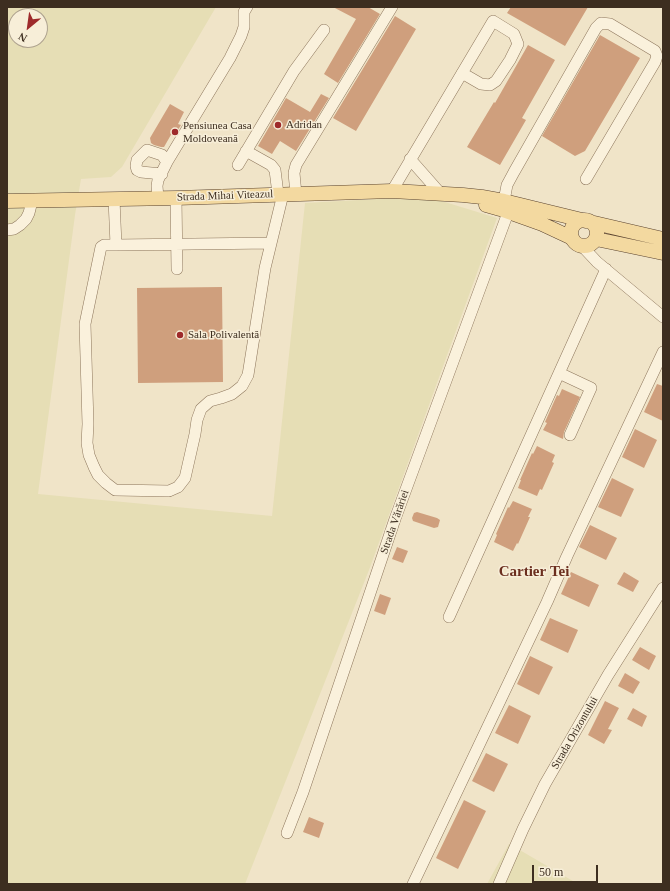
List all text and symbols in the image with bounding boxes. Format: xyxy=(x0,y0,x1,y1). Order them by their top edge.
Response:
north arrow xyxy=(8,8,48,48)
text: N xyxy=(16,30,29,45)
place label: Adridan xyxy=(286,118,322,132)
place label: Pensiunea Casa Moldoveană xyxy=(183,119,252,145)
marker: Adridan xyxy=(273,120,283,130)
marker: Pensiunea Casa Moldoveană xyxy=(170,127,180,137)
street label: Strada Mihai Viteazul xyxy=(177,188,273,204)
place label: Sala Polivalentă xyxy=(188,328,259,342)
marker: Sala Polivalentă xyxy=(175,330,185,340)
street label: Strada Vărăriei xyxy=(378,488,412,556)
district label: Cartier Tei xyxy=(499,563,569,581)
street label: Strada Orizontului xyxy=(549,694,601,772)
scale bar xyxy=(534,857,600,883)
text: 50 m xyxy=(539,865,563,879)

